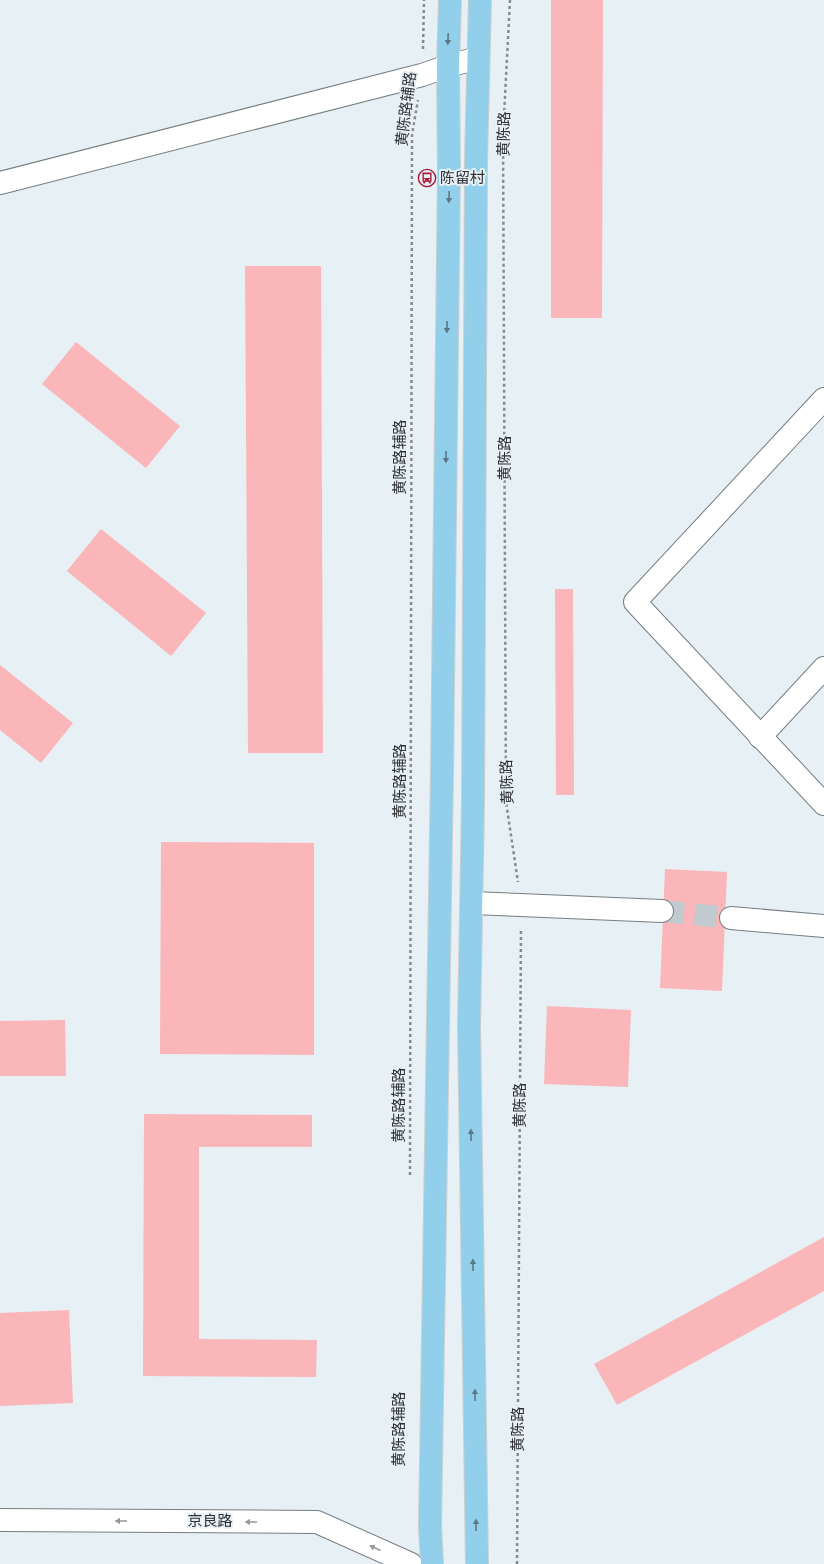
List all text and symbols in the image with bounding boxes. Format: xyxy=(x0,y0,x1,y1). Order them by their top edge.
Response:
one-way arrow xyxy=(445,33,452,45)
street label: 黄陈路辅路 xyxy=(392,71,420,147)
street label: 黄陈路 xyxy=(495,111,513,157)
bus stop icon: 陈留村 xyxy=(417,168,437,188)
place label: 陈留村 xyxy=(440,169,485,187)
one-way arrow xyxy=(445,191,452,203)
one-way arrow xyxy=(444,321,450,334)
street label: 黄陈路辅路 xyxy=(391,419,409,495)
street label: 黄陈路 xyxy=(496,435,514,481)
one-way arrow xyxy=(443,451,449,464)
street label: 黄陈路辅路 xyxy=(391,743,409,819)
street label: 黄陈路 xyxy=(497,759,517,805)
street label: 黄陈路辅路 xyxy=(390,1067,408,1143)
street label: 黄陈路 xyxy=(511,1082,529,1128)
one-way arrow xyxy=(468,1128,474,1141)
one-way arrow xyxy=(470,1258,476,1271)
one-way arrow xyxy=(471,1389,478,1401)
street label: 黄陈路辅路 xyxy=(390,1391,408,1467)
street label: 黄陈路 xyxy=(509,1406,527,1452)
street label: 京良路 xyxy=(187,1512,233,1530)
one-way arrow xyxy=(114,1518,127,1524)
one-way arrow xyxy=(245,1518,257,1525)
one-way arrow xyxy=(473,1518,479,1531)
one-way arrow xyxy=(369,1545,381,1551)

